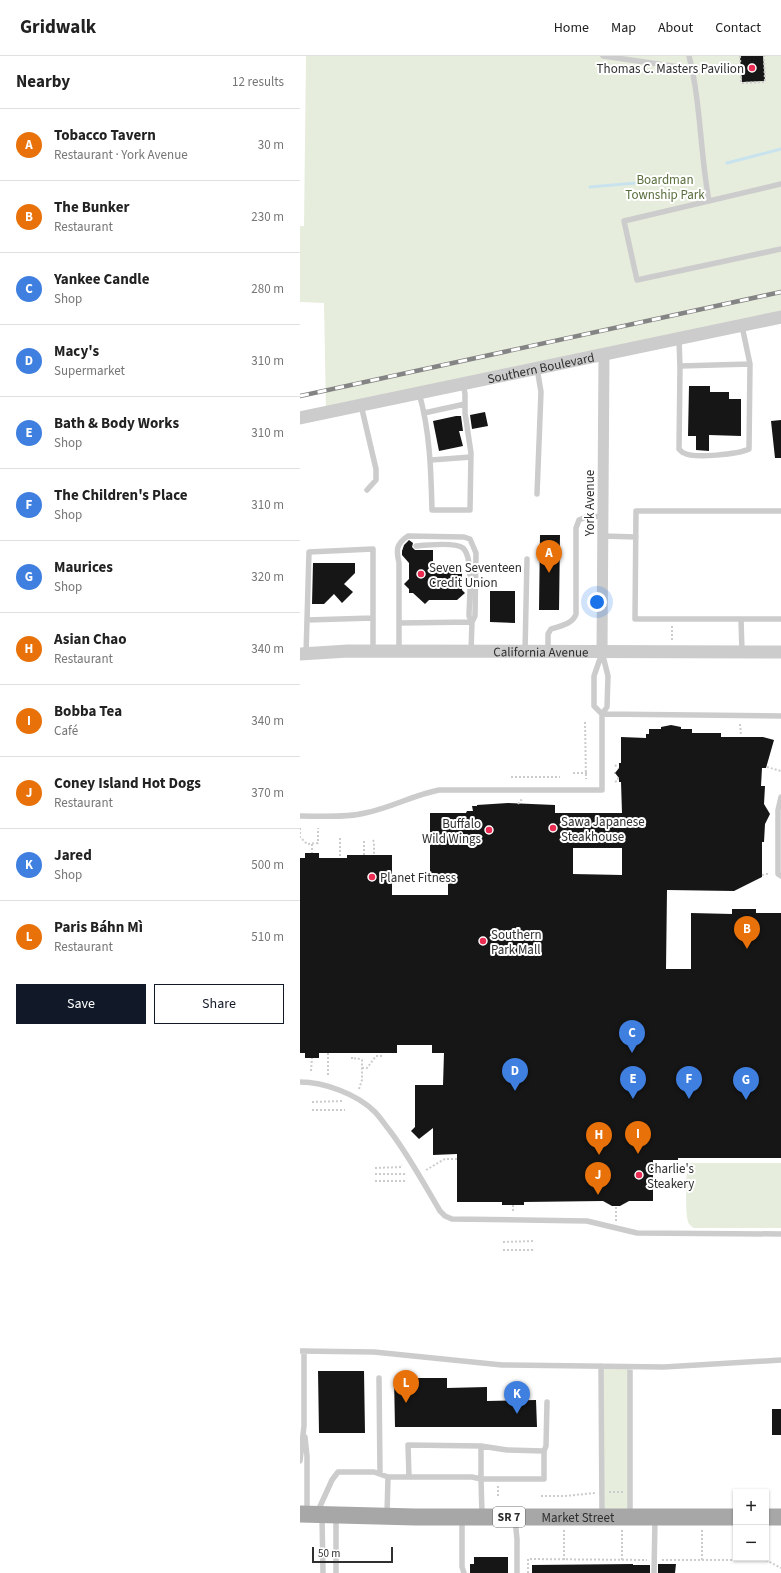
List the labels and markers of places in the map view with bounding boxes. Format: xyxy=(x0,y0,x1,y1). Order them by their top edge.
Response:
place label: Thomas C. Masters Pavilion xyxy=(597,60,744,78)
marker: Thomas C. Masters Pavilion xyxy=(747,63,757,73)
pin: A xyxy=(536,540,562,573)
place label: Seven Seventeen Credit Union xyxy=(429,559,522,592)
marker: Seven Seventeen Credit Union xyxy=(416,569,426,579)
place label: Sawa Japanese Steakhouse xyxy=(561,813,645,846)
place label: Buffalo Wild Wings xyxy=(422,815,482,848)
marker: Sawa Japanese Steakhouse xyxy=(548,823,558,833)
marker: Buffalo Wild Wings xyxy=(484,825,494,835)
place label: Planet Fitness xyxy=(380,869,457,887)
marker: Planet Fitness xyxy=(367,872,377,882)
pin: B xyxy=(734,916,760,949)
place label: Southern Park Mall xyxy=(491,926,542,959)
marker: Southern Park Mall xyxy=(478,936,488,946)
pin: C xyxy=(619,1020,645,1053)
pin: D xyxy=(502,1058,528,1091)
pin: E xyxy=(620,1066,646,1099)
pin: F xyxy=(676,1066,702,1099)
pin: G xyxy=(733,1067,759,1100)
pin: I xyxy=(625,1121,651,1154)
pin: H xyxy=(586,1122,612,1155)
place label: Charlie's Steakery xyxy=(647,1160,694,1193)
pin: J xyxy=(585,1162,611,1195)
marker: Charlie's Steakery xyxy=(634,1170,644,1180)
pin: L xyxy=(393,1370,419,1403)
pin: K xyxy=(504,1381,530,1414)

